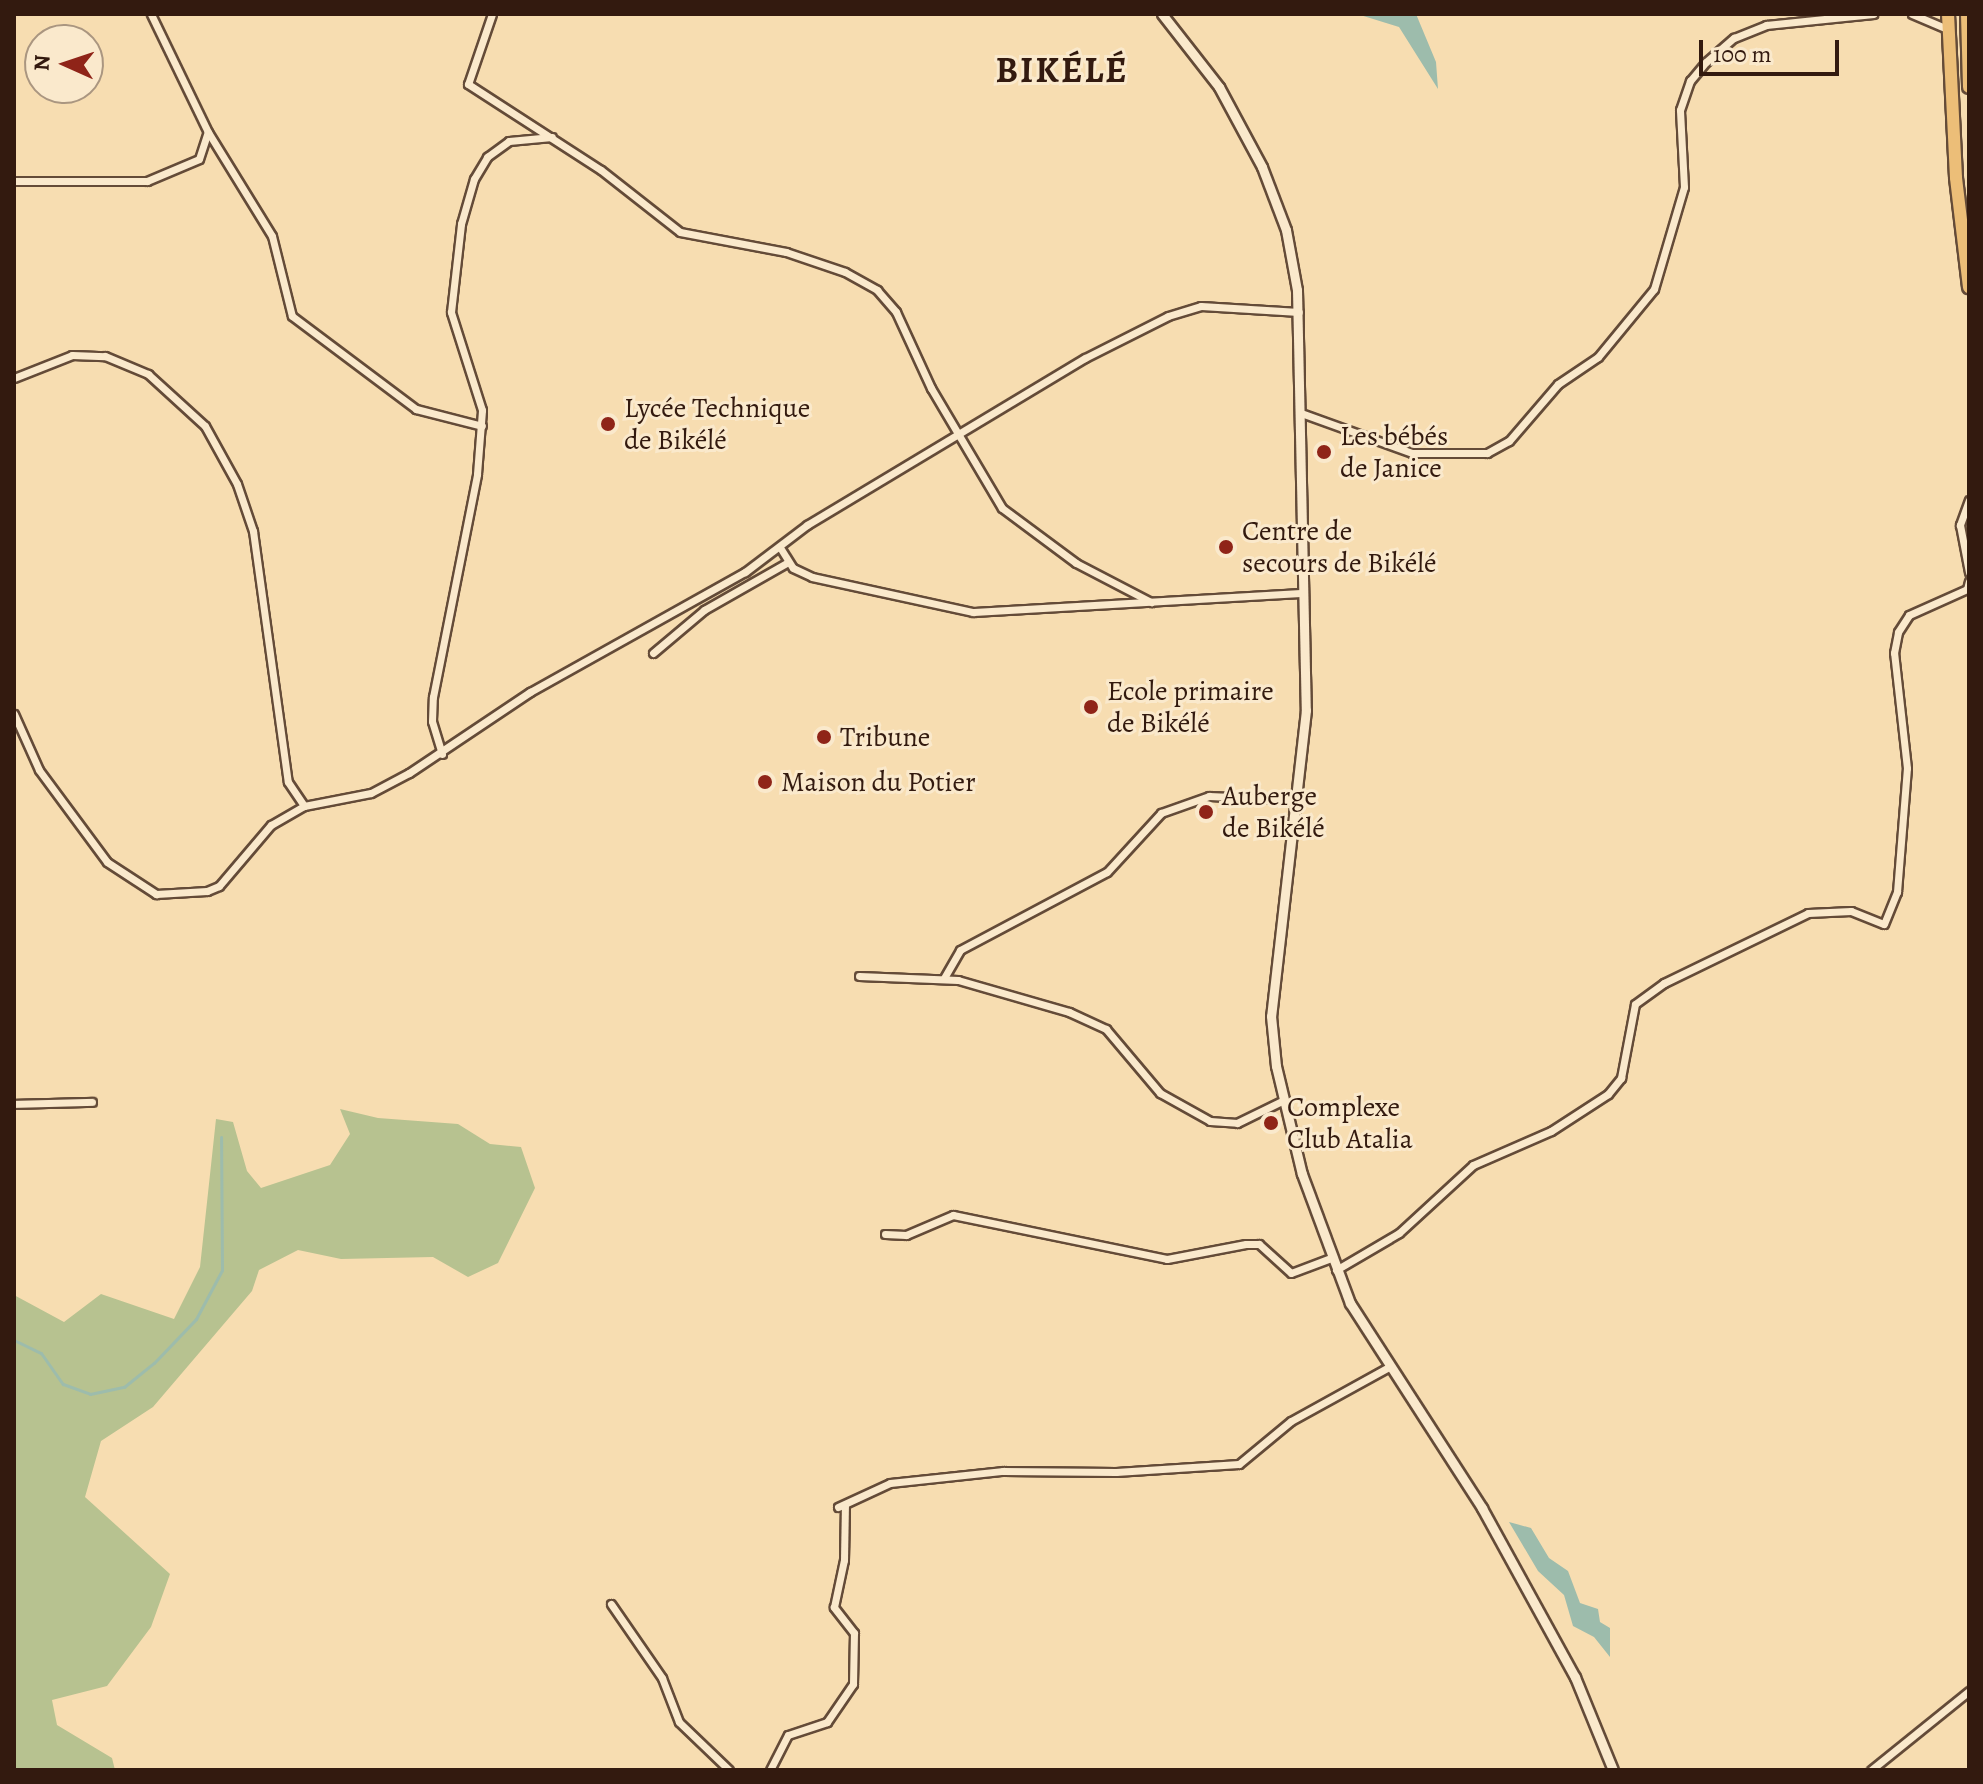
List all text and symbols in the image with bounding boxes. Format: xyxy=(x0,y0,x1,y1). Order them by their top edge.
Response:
north arrow xyxy=(24,24,104,104)
scale bar xyxy=(1703,24,1843,74)
text: 100 m xyxy=(1713,38,1772,70)
district label: BIKÉLÉ xyxy=(996,48,1128,92)
text: N xyxy=(27,54,57,72)
place label: Lycée Technique de Bikélé xyxy=(624,391,810,457)
marker: Lycée Technique de Bikélé xyxy=(599,415,617,433)
place label: Les bébés de Janice xyxy=(1340,419,1448,485)
marker: Les bébés de Janice xyxy=(1315,443,1333,461)
place label: Centre de secours de Bikélé xyxy=(1242,514,1437,580)
marker: Centre de secours de Bikélé xyxy=(1217,538,1235,556)
place label: Ecole primaire de Bikélé xyxy=(1107,674,1274,740)
marker: Ecole primaire de Bikélé xyxy=(1082,698,1100,716)
place label: Tribune xyxy=(840,720,930,754)
marker: Tribune xyxy=(815,728,833,746)
place label: Maison du Potier xyxy=(781,765,976,799)
marker: Maison du Potier xyxy=(756,773,774,791)
place label: Auberge de Bikélé xyxy=(1222,779,1325,845)
marker: Auberge de Bikélé xyxy=(1197,803,1215,821)
place label: Complexe Club Atalia xyxy=(1287,1090,1413,1156)
marker: Complexe Club Atalia xyxy=(1262,1114,1280,1132)

